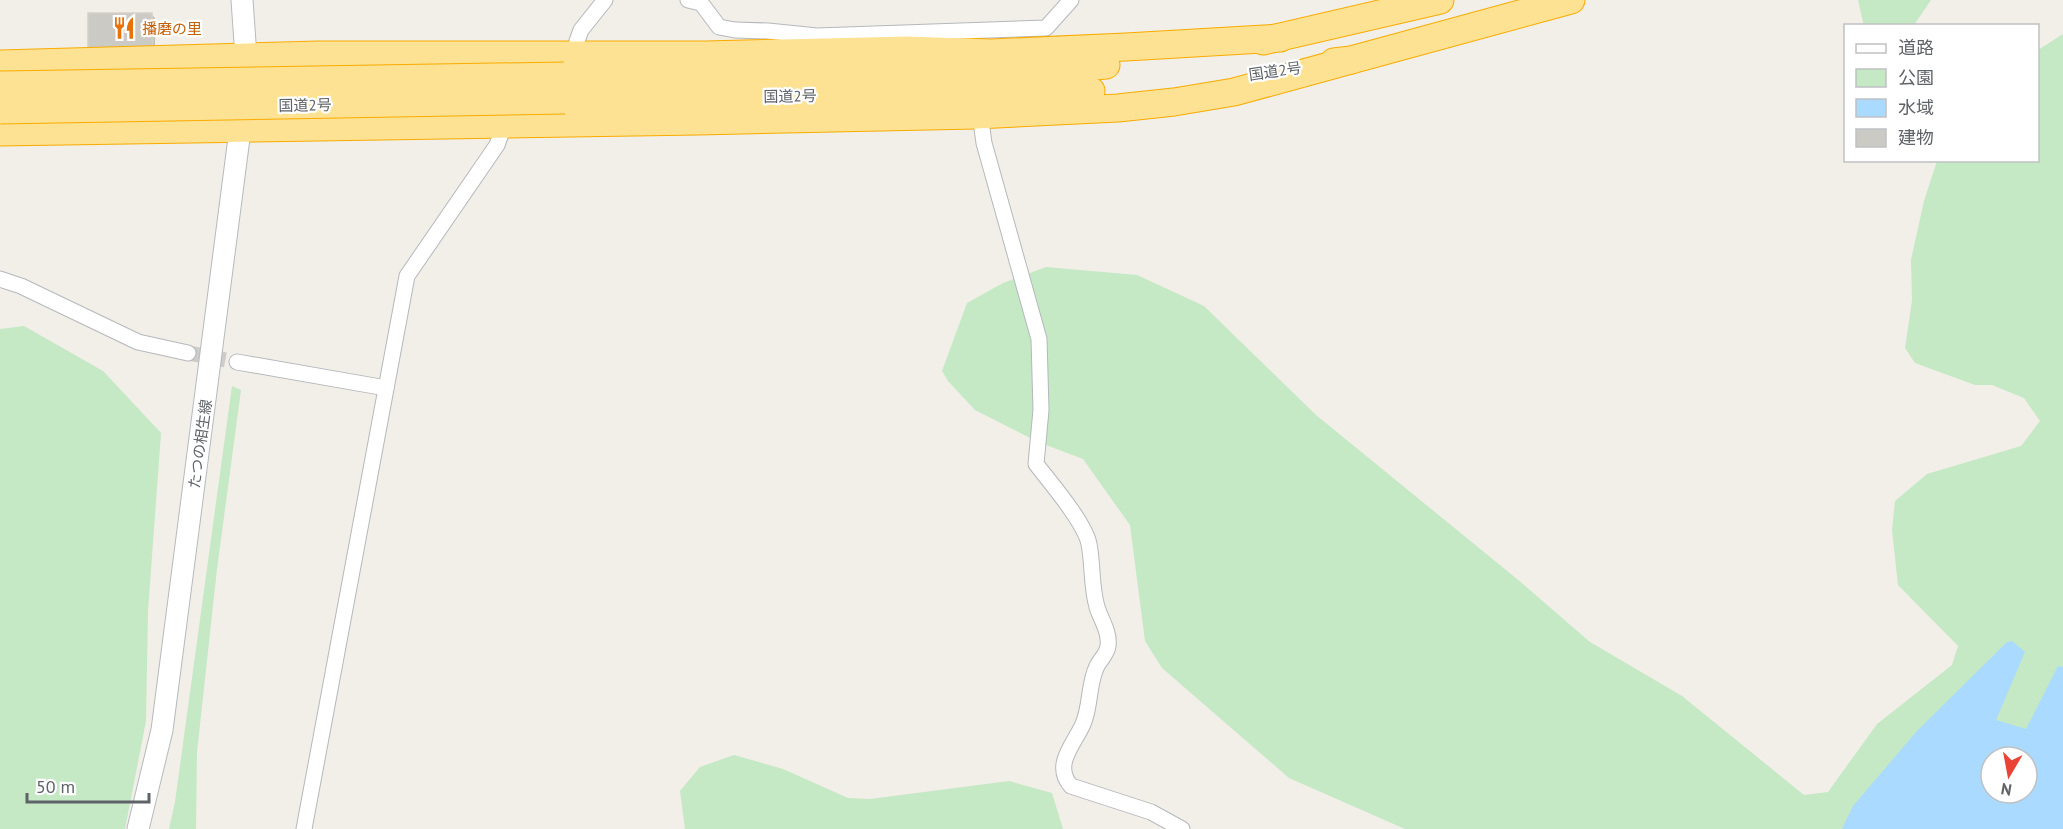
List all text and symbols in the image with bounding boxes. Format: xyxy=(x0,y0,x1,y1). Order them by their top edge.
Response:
restaurant icon: 播磨の里 xyxy=(111,15,137,41)
place label: 播磨の里 xyxy=(142,19,202,38)
legend xyxy=(1844,24,2039,162)
text: 道路 xyxy=(1898,36,1934,59)
street label: 国道2号 xyxy=(1247,58,1303,84)
text: 公園 xyxy=(1898,66,1934,89)
street label: 国道2号 xyxy=(763,86,817,106)
street label: 国道2号 xyxy=(278,95,332,115)
text: 水域 xyxy=(1898,96,1934,119)
text: 建物 xyxy=(1898,126,1934,149)
street label: たつの相生線 xyxy=(184,398,216,490)
north arrow xyxy=(1979,745,2039,805)
scale bar xyxy=(27,766,148,804)
text: 50 m xyxy=(36,775,75,798)
text: N xyxy=(1999,779,2013,801)

